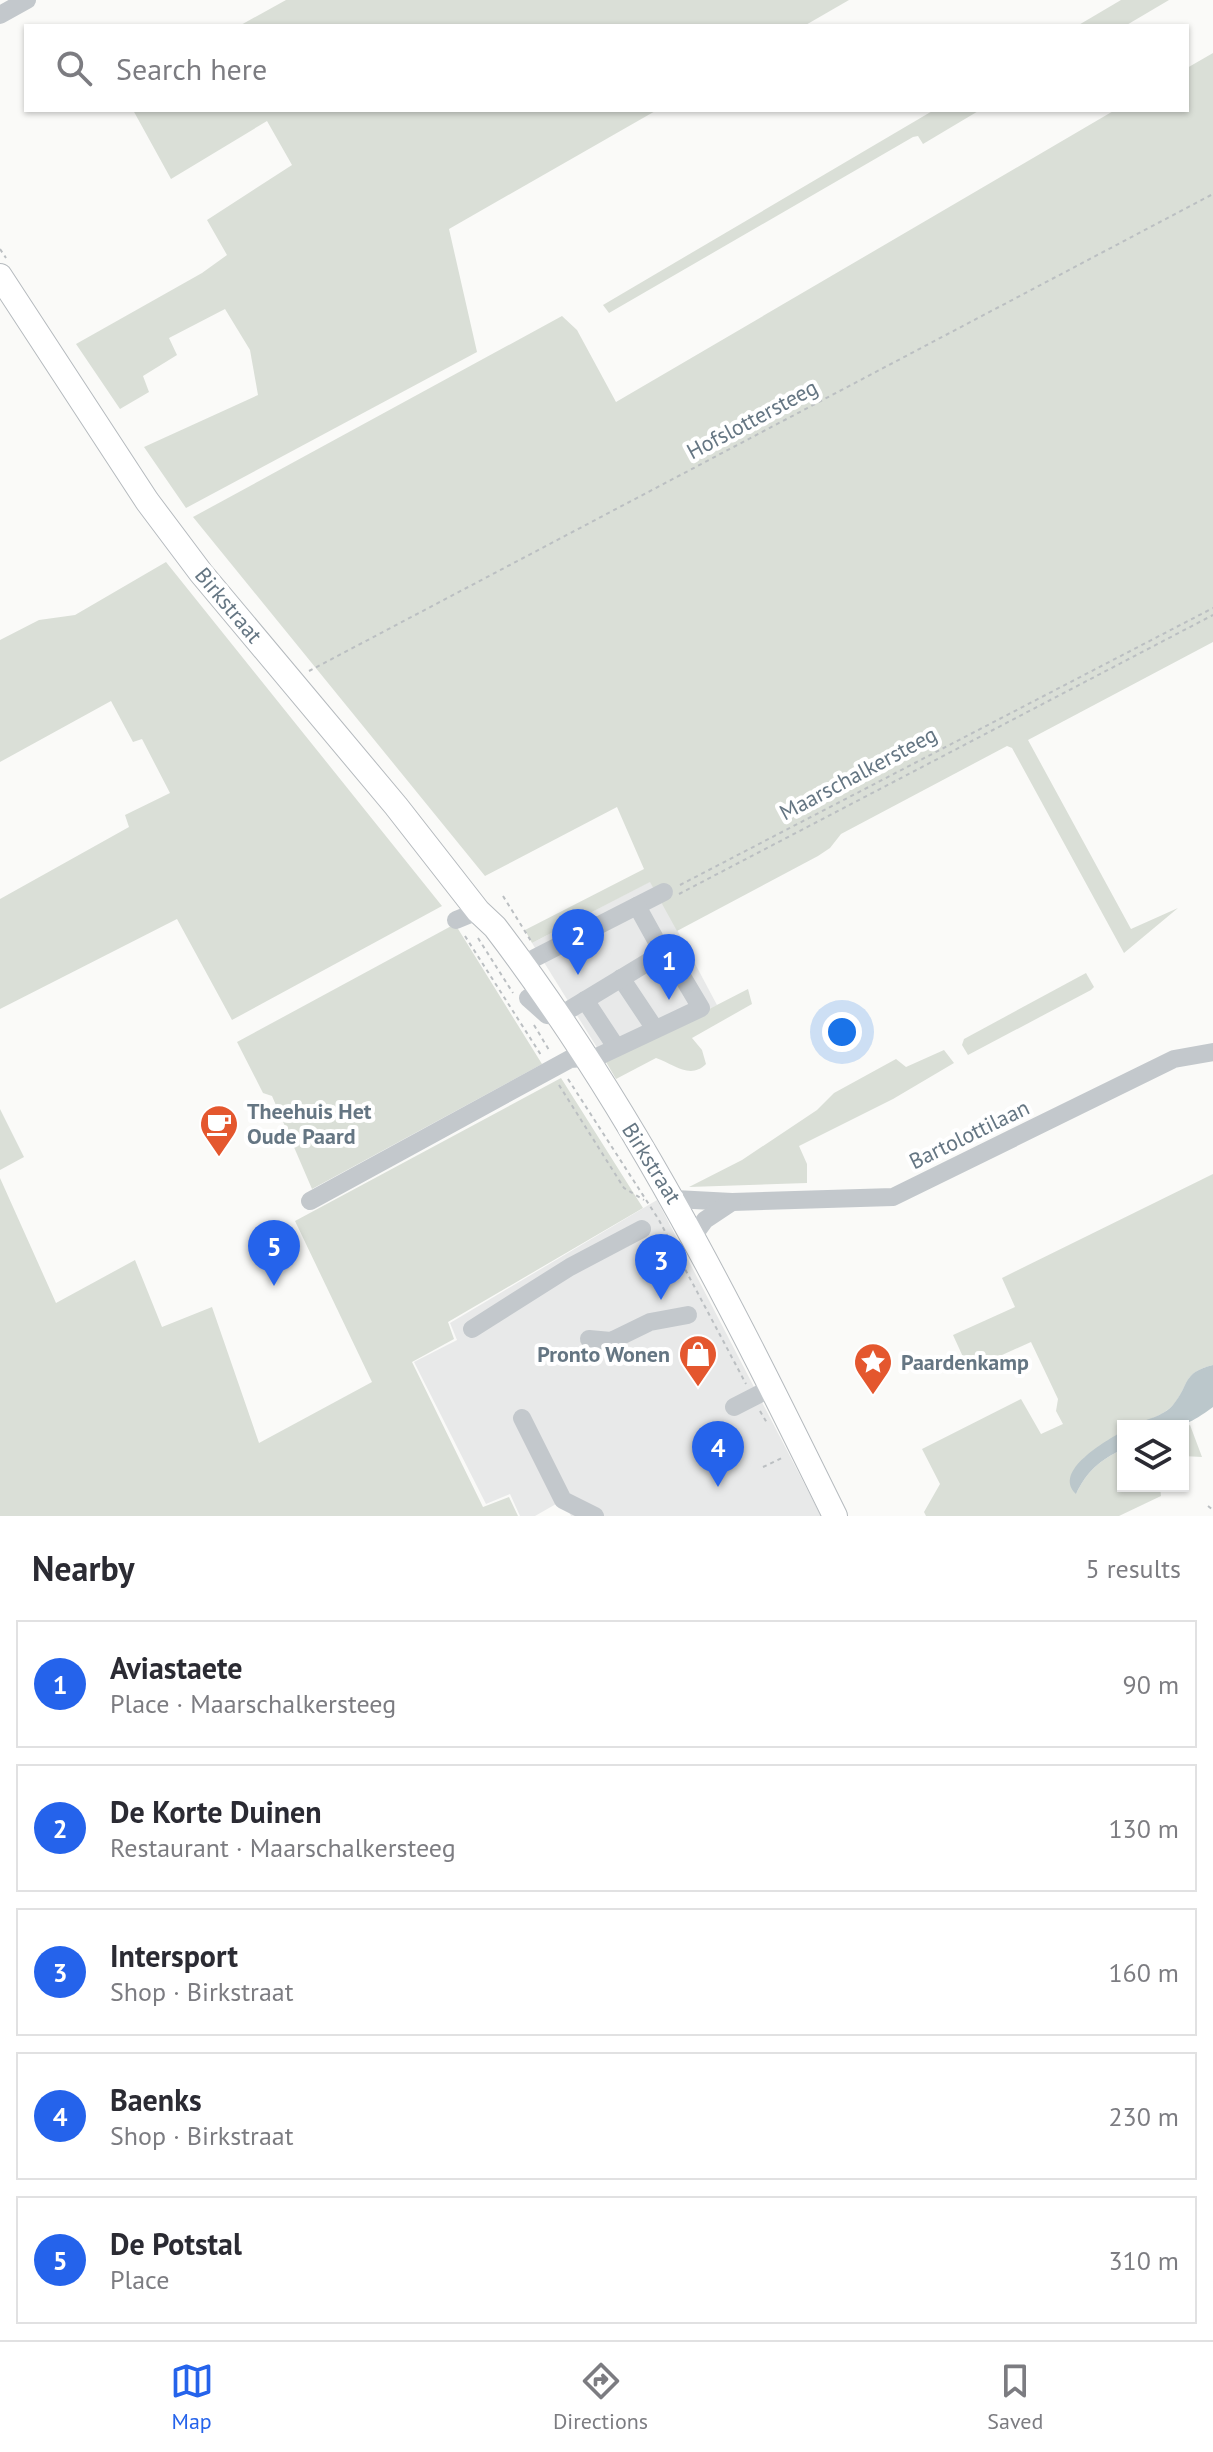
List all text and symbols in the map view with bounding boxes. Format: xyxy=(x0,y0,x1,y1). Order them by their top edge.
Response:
search box xyxy=(24,24,1189,112)
icon: search xyxy=(52,46,96,90)
text: Search here xyxy=(116,49,267,88)
street label: Hofslottersteeg xyxy=(682,373,822,465)
street label: Birkstraat xyxy=(189,561,269,649)
street label: Maarschalkersteeg xyxy=(774,720,942,826)
pin: 2 xyxy=(552,909,604,975)
pin: 1 xyxy=(643,934,695,1000)
your location xyxy=(822,1012,862,1052)
street label: Bartolottilaan xyxy=(904,1093,1034,1175)
place label: Theehuis Het Oude Paard xyxy=(247,1097,372,1150)
cafe icon: Theehuis Het Oude Paard xyxy=(198,1103,240,1158)
street label: Birkstraat xyxy=(616,1117,688,1209)
pin: 5 xyxy=(248,1220,300,1286)
pin: 3 xyxy=(635,1234,687,1300)
shop icon: Pronto Wonen xyxy=(677,1333,719,1388)
place label: Pronto Wonen xyxy=(537,1340,670,1368)
place icon: Paardenkamp xyxy=(852,1341,894,1396)
place label: Paardenkamp xyxy=(901,1348,1029,1376)
map controls xyxy=(1117,1420,1189,1492)
button: layers xyxy=(1117,1420,1189,1492)
pin: 4 xyxy=(692,1421,744,1487)
text: Nearby xyxy=(32,1546,134,1590)
text: 5 results xyxy=(1086,1552,1181,1585)
text: Aviastaete xyxy=(110,1648,243,1687)
text: 1 xyxy=(53,1668,67,1701)
text: 90 m xyxy=(1123,1668,1179,1701)
text: Place · Maarschalkersteeg xyxy=(110,1687,396,1720)
text: De Korte Duinen xyxy=(110,1792,322,1831)
text: 2 xyxy=(53,1812,67,1845)
text: 130 m xyxy=(1108,1812,1179,1845)
text: Restaurant · Maarschalkersteeg xyxy=(110,1831,456,1864)
text: Intersport xyxy=(110,1936,238,1975)
text: 3 xyxy=(53,1956,67,1989)
text: 160 m xyxy=(1108,1956,1179,1989)
text: Shop · Birkstraat xyxy=(110,1975,294,2008)
text: Baenks xyxy=(110,2080,202,2119)
text: 4 xyxy=(53,2100,67,2133)
text: 230 m xyxy=(1108,2100,1179,2133)
text: Shop · Birkstraat xyxy=(110,2119,294,2152)
text: De Potstal xyxy=(110,2224,242,2263)
text: 5 xyxy=(53,2244,67,2277)
text: 310 m xyxy=(1108,2244,1179,2277)
text: Place xyxy=(110,2263,169,2296)
tab: Map xyxy=(170,2359,214,2435)
tab: Directions xyxy=(553,2359,648,2435)
tab: Saved xyxy=(987,2359,1043,2435)

